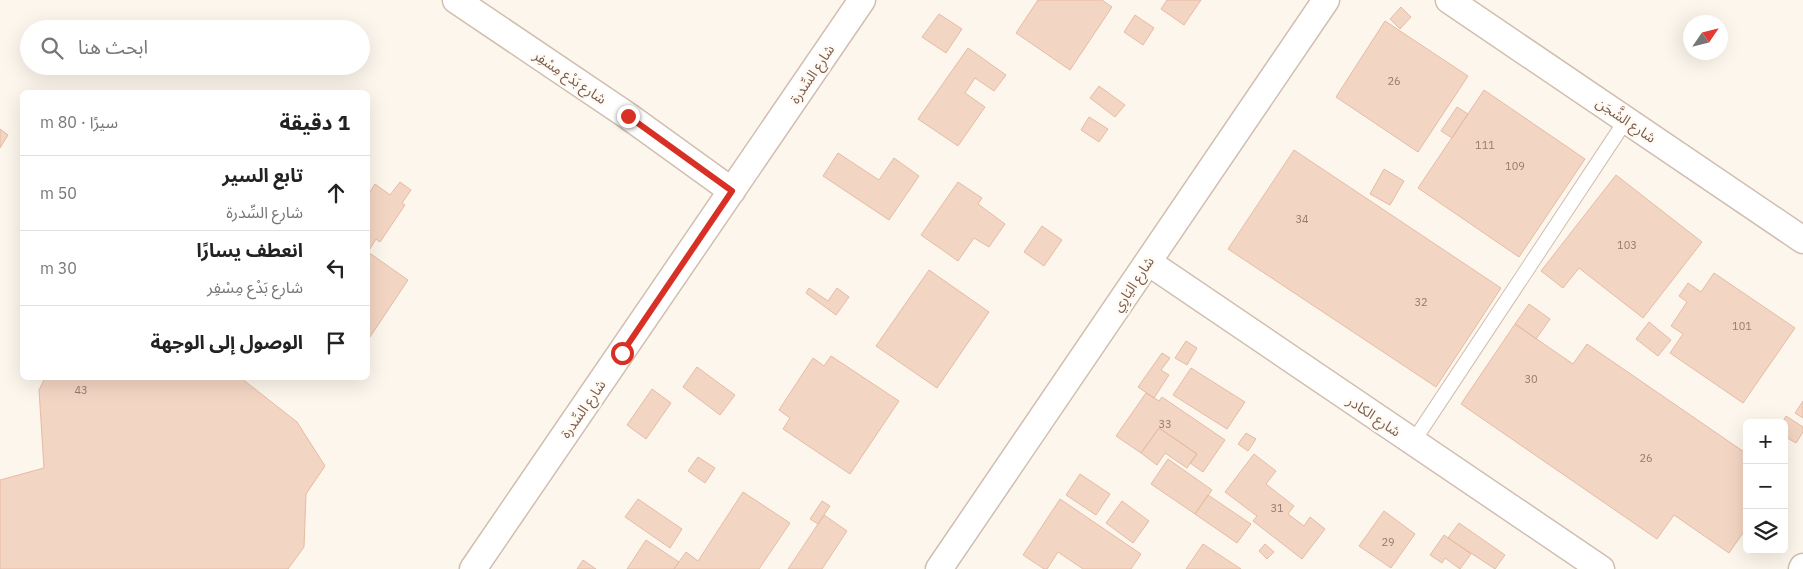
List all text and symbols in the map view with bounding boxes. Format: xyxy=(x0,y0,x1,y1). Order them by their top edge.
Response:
north arrow xyxy=(1683,15,1728,60)
search box xyxy=(20,20,370,75)
icon: search xyxy=(38,34,66,62)
text: ابحث هنا xyxy=(78,35,148,59)
street label: شارع السِّدرة xyxy=(786,41,840,108)
street label: شارع بَدْع مِسْفِر xyxy=(528,46,610,110)
house number: 26 xyxy=(1387,74,1401,88)
street label: شارع الشَّجَن xyxy=(1591,91,1661,148)
route end xyxy=(617,105,640,128)
text: 1 دقيقة xyxy=(280,108,350,136)
text: سيرًا · 80 m xyxy=(40,112,118,132)
house number: 111 xyxy=(1475,138,1495,152)
house number: 109 xyxy=(1505,159,1525,173)
text: تابع السير xyxy=(222,163,303,187)
icon: ahead xyxy=(322,179,350,207)
text: 50 m xyxy=(40,183,77,203)
text: شارع السِّدرة xyxy=(226,202,303,222)
house number: 34 xyxy=(1295,212,1309,226)
text: انعطف يسارًا xyxy=(196,238,303,262)
house number: 103 xyxy=(1617,238,1637,252)
street label: شارع اليَارِي xyxy=(1108,253,1160,316)
icon: left xyxy=(322,254,350,282)
text: 30 m xyxy=(40,258,77,278)
text: شارع بَدْع مِسْفِر xyxy=(207,277,303,297)
house number: 32 xyxy=(1414,295,1428,309)
house number: 101 xyxy=(1732,319,1752,333)
icon: arrive xyxy=(322,329,350,357)
text: الوصول إلى الوجهة xyxy=(151,330,303,354)
route start xyxy=(611,342,634,365)
house number: 30 xyxy=(1524,372,1538,386)
street label: شارع السِّدرة xyxy=(556,376,611,443)
house number: 43 xyxy=(74,383,88,397)
street label: شارع الكادر xyxy=(1342,391,1404,442)
house number: 33 xyxy=(1158,417,1172,431)
map controls xyxy=(1743,419,1788,554)
button: + xyxy=(1743,419,1788,464)
house number: 26 xyxy=(1639,451,1653,465)
button: − xyxy=(1743,464,1788,509)
house number: 31 xyxy=(1270,501,1284,515)
button: layers xyxy=(1743,509,1788,554)
house number: 29 xyxy=(1381,535,1395,549)

